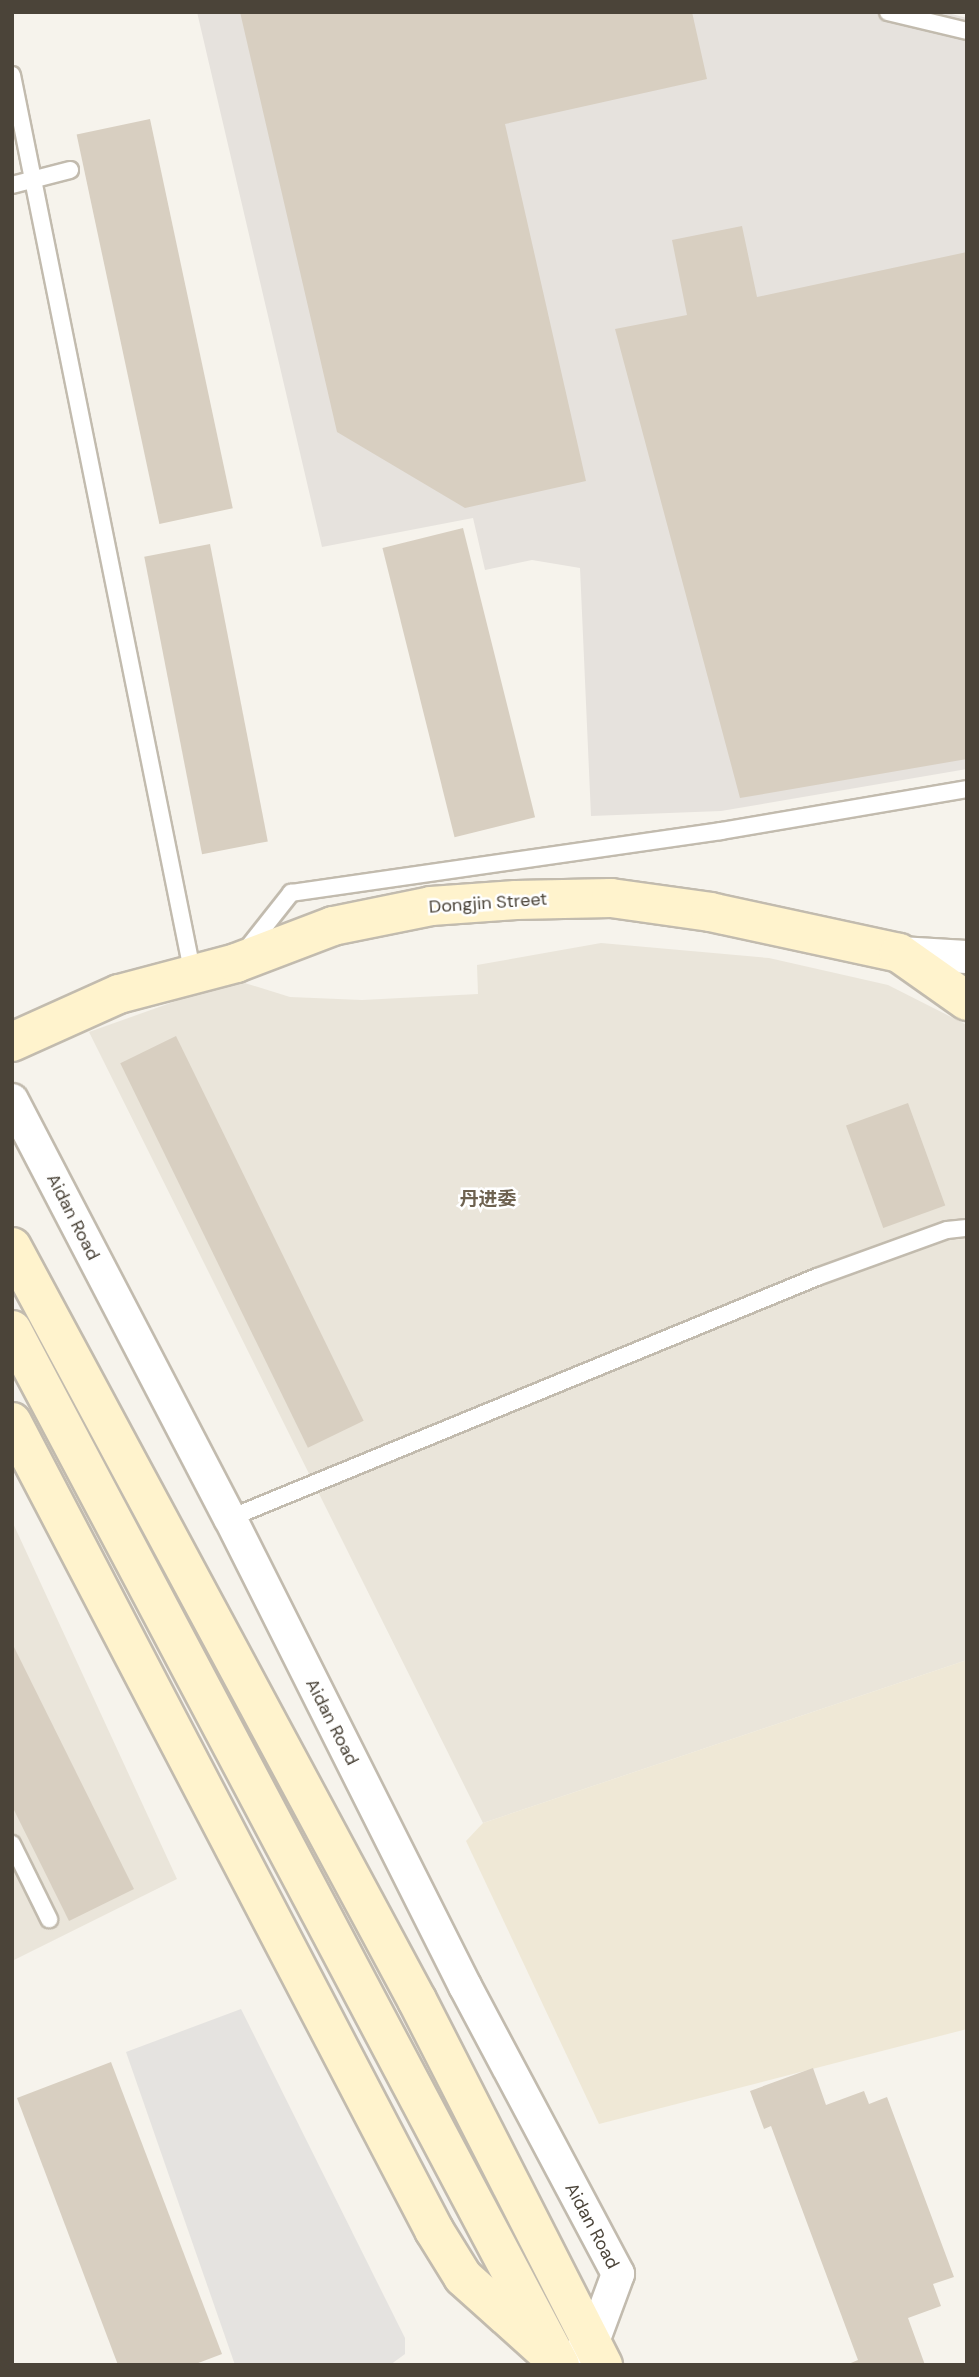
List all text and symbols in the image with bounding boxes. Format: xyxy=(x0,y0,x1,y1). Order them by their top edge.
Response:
street label: Dongjin Street xyxy=(428,888,548,918)
street label: Aidan Road xyxy=(42,1170,104,1264)
district label: 丹进委 xyxy=(460,1188,516,1210)
street label: Aidan Road xyxy=(301,1675,363,1769)
street label: Aidan Road xyxy=(560,2179,624,2273)

